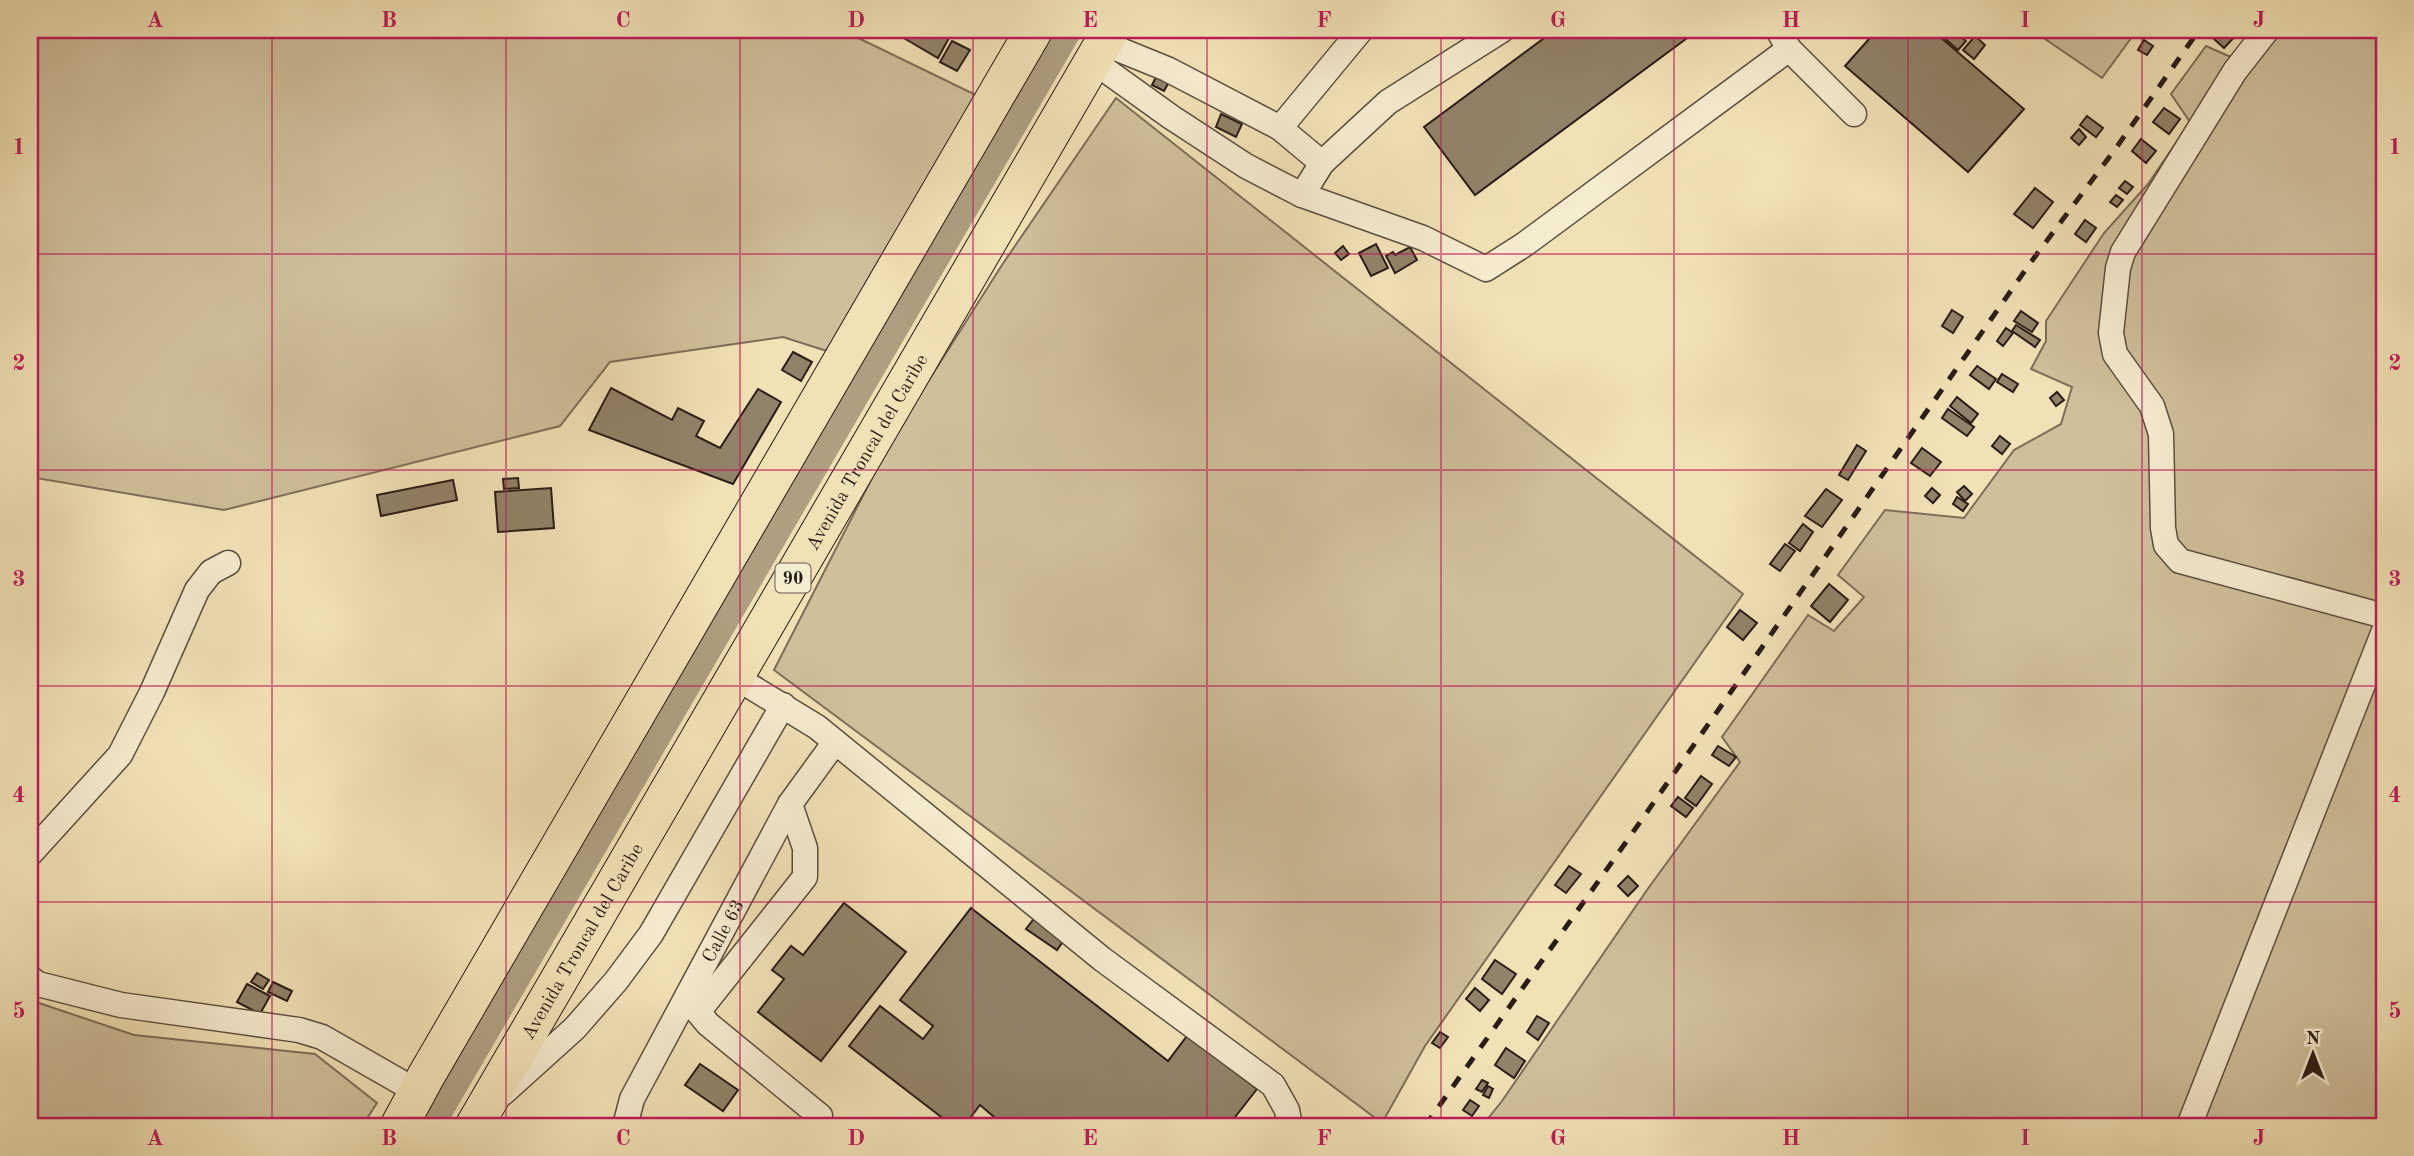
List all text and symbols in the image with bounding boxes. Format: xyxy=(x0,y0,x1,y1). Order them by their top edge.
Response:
text: A xyxy=(146,9,164,32)
text: B xyxy=(381,9,397,32)
text: C xyxy=(615,9,631,32)
text: D xyxy=(847,9,865,32)
text: E xyxy=(1082,9,1098,32)
text: F xyxy=(1316,9,1332,32)
text: G xyxy=(1550,9,1566,32)
text: H xyxy=(1782,9,1800,32)
text: I xyxy=(2020,9,2030,32)
text: J xyxy=(2253,9,2265,32)
text: 1 xyxy=(12,136,26,159)
text: 1 xyxy=(2388,136,2402,159)
text: 2 xyxy=(12,352,26,375)
street label: Avenida Troncal del Caribe xyxy=(804,352,932,554)
text: 2 xyxy=(2388,352,2402,375)
road number: 90 xyxy=(776,564,810,592)
text: 3 xyxy=(12,568,26,591)
text: 3 xyxy=(2388,568,2402,591)
text: 4 xyxy=(12,784,26,807)
text: 4 xyxy=(2388,784,2402,807)
street label: Avenida Troncal del Caribe xyxy=(519,841,648,1043)
street label: Calle 63 xyxy=(700,897,749,966)
text: 5 xyxy=(12,1000,26,1023)
text: 5 xyxy=(2388,1000,2402,1023)
north arrow xyxy=(2278,1020,2348,1090)
text: N xyxy=(2306,1030,2321,1049)
text: A xyxy=(146,1127,164,1150)
text: B xyxy=(381,1127,397,1150)
text: C xyxy=(615,1127,631,1150)
text: D xyxy=(847,1127,865,1150)
text: E xyxy=(1082,1127,1098,1150)
text: F xyxy=(1316,1127,1332,1150)
text: G xyxy=(1550,1127,1566,1150)
text: H xyxy=(1782,1127,1800,1150)
text: I xyxy=(2020,1127,2030,1150)
text: J xyxy=(2253,1127,2265,1150)

